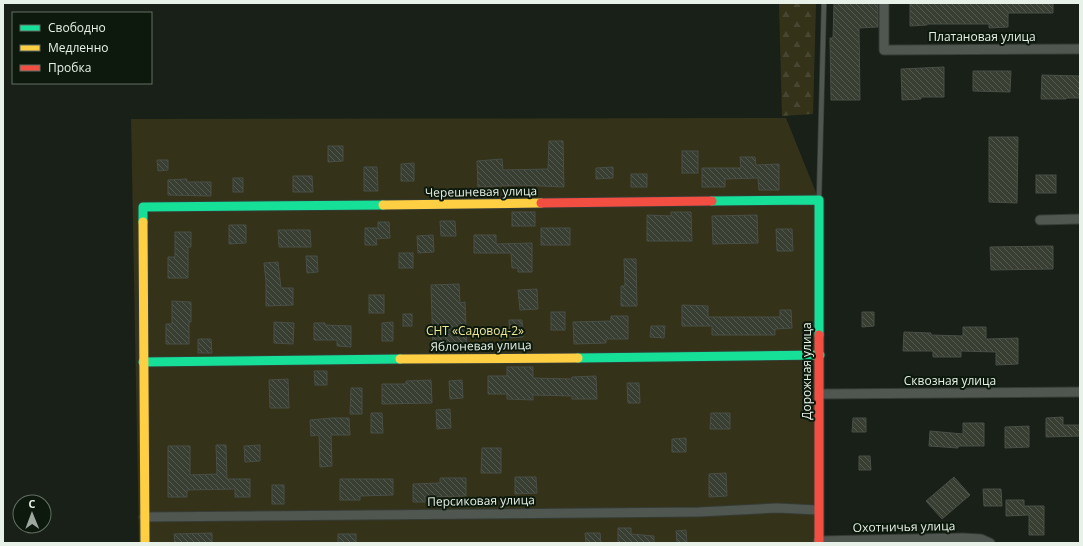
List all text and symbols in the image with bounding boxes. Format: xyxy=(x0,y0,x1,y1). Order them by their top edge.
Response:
legend xyxy=(12,12,152,84)
text: Свободно xyxy=(48,19,106,36)
street label: Платановая улица xyxy=(928,28,1036,45)
text: Медленно xyxy=(48,39,108,56)
text: Пробка xyxy=(48,59,91,76)
street label: Черешневая улица xyxy=(425,182,537,201)
park label: СНТ «Садовод-2» xyxy=(426,322,524,339)
street label: Дорожная улица xyxy=(798,322,815,420)
street label: Яблоневая улица xyxy=(430,336,532,355)
street label: Сквозная улица xyxy=(904,372,996,389)
street label: Персиковая улица xyxy=(427,491,535,510)
north arrow xyxy=(12,494,52,534)
text: С xyxy=(28,496,35,511)
street label: Охотничья улица xyxy=(853,517,955,536)

